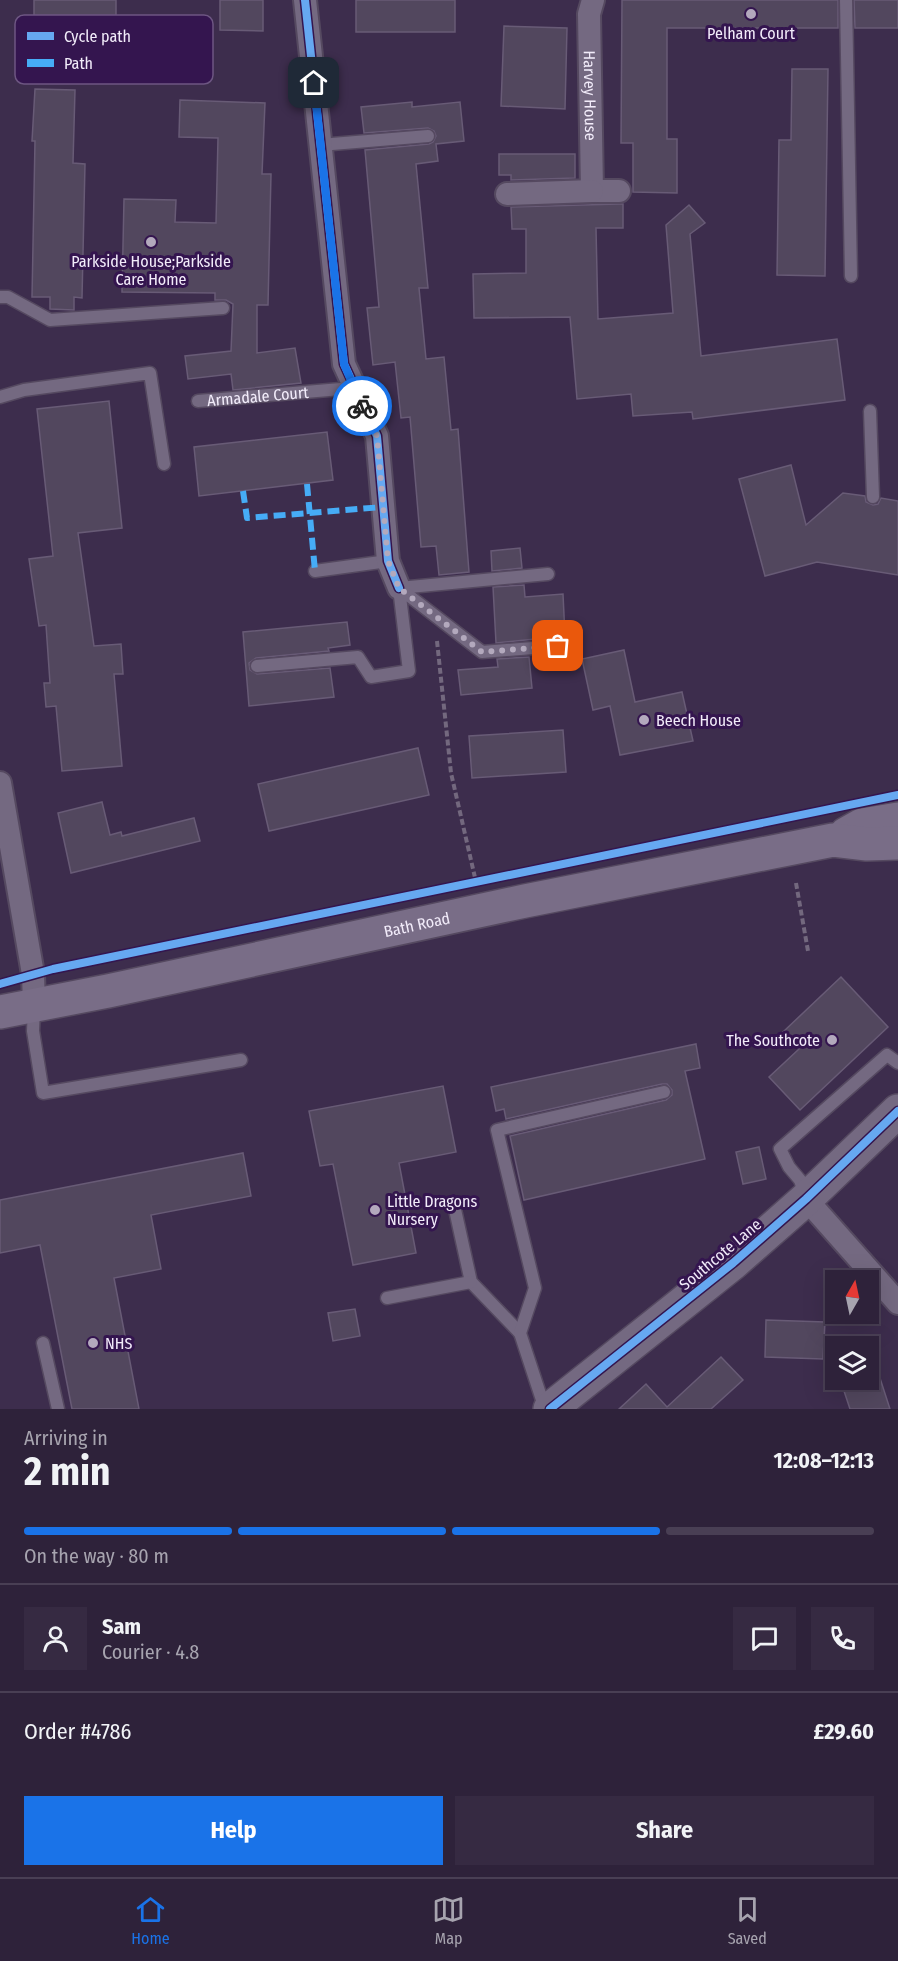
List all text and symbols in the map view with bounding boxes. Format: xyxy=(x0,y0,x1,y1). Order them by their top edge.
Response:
marker: Pelham Court xyxy=(744,7,758,21)
legend xyxy=(15,15,213,84)
place label: Pelham Court xyxy=(707,24,796,43)
text: Cycle path xyxy=(64,27,131,46)
street label: Harvey House xyxy=(580,50,600,141)
text: Path xyxy=(64,54,93,73)
pin xyxy=(288,57,339,108)
icon: home xyxy=(297,66,330,99)
marker: Parkside House;Parkside Care Home xyxy=(144,235,158,249)
place label: Parkside House;Parkside Care Home xyxy=(71,252,231,289)
courier xyxy=(332,376,392,436)
street label: Armadale Court xyxy=(206,383,310,410)
icon: bike xyxy=(346,390,379,423)
pin xyxy=(532,620,583,671)
icon: bag xyxy=(541,629,574,662)
place label: Beech House xyxy=(656,711,741,730)
marker: Beech House xyxy=(637,713,651,727)
street label: Bath Road xyxy=(382,908,452,941)
place label: The Southcote xyxy=(726,1031,820,1050)
marker: The Southcote xyxy=(825,1033,839,1047)
place label: Little Dragons Nursery xyxy=(387,1192,477,1229)
marker: Little Dragons Nursery xyxy=(368,1203,382,1217)
street label: Southcote Lane xyxy=(675,1215,765,1294)
north arrow xyxy=(825,1270,879,1324)
map controls xyxy=(825,1270,879,1390)
place label: NHS xyxy=(105,1334,132,1353)
marker: NHS xyxy=(86,1336,100,1350)
button: layers xyxy=(825,1336,879,1390)
text: Arriving in xyxy=(24,1426,108,1450)
text: 12:08–12:13 xyxy=(773,1447,874,1474)
text: 2 min xyxy=(24,1449,110,1495)
text: On the way · 80 m xyxy=(24,1544,169,1568)
button: person xyxy=(24,1607,87,1670)
button: chat xyxy=(733,1607,796,1670)
button: phone xyxy=(811,1607,874,1670)
text: Sam xyxy=(102,1613,141,1640)
text: Courier · 4.8 xyxy=(102,1640,199,1664)
text: Order #4786 xyxy=(24,1718,131,1745)
text: £29.60 xyxy=(813,1718,874,1745)
button: Help xyxy=(24,1796,443,1865)
button: Share xyxy=(455,1796,874,1865)
tab: Home xyxy=(131,1893,170,1948)
tab: Map xyxy=(432,1893,465,1948)
tab: Saved xyxy=(728,1893,767,1948)

